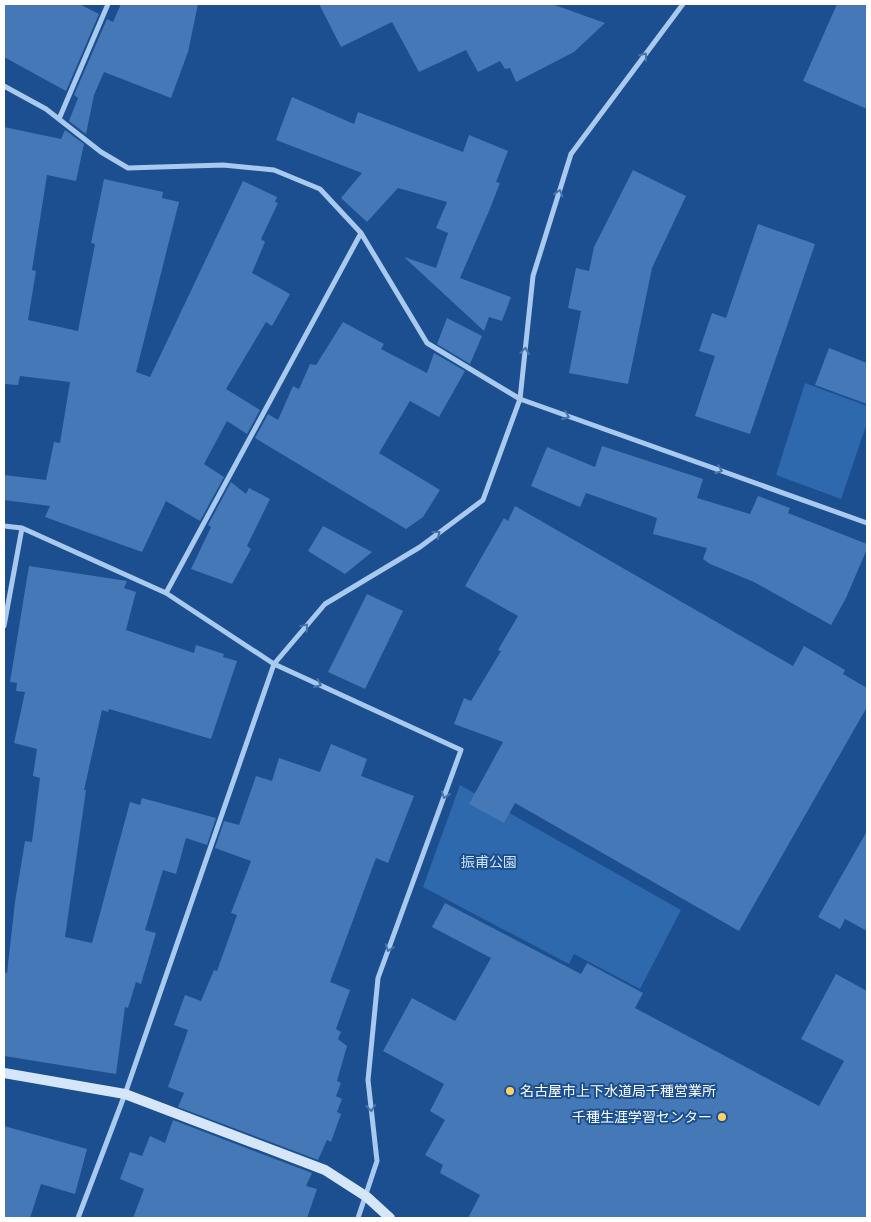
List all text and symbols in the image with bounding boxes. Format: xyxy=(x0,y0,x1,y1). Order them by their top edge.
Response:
one-way arrow xyxy=(638,52,647,62)
one-way arrow xyxy=(554,189,564,197)
one-way arrow xyxy=(519,346,530,354)
one-way arrow xyxy=(561,410,569,420)
one-way arrow xyxy=(714,464,722,474)
one-way arrow xyxy=(431,532,440,540)
one-way arrow xyxy=(300,624,308,633)
one-way arrow xyxy=(313,678,322,689)
one-way arrow xyxy=(441,791,451,799)
park label: 振甫公園 xyxy=(461,853,517,870)
one-way arrow xyxy=(385,943,395,952)
place label: 名古屋市上下水道局千種営業所 xyxy=(520,1082,716,1099)
marker: 名古屋市上下水道局千種営業所 xyxy=(504,1085,516,1097)
one-way arrow xyxy=(365,1104,376,1112)
place label: 千種生涯学習センター xyxy=(572,1108,712,1125)
marker: 千種生涯学習センター xyxy=(716,1111,728,1123)

